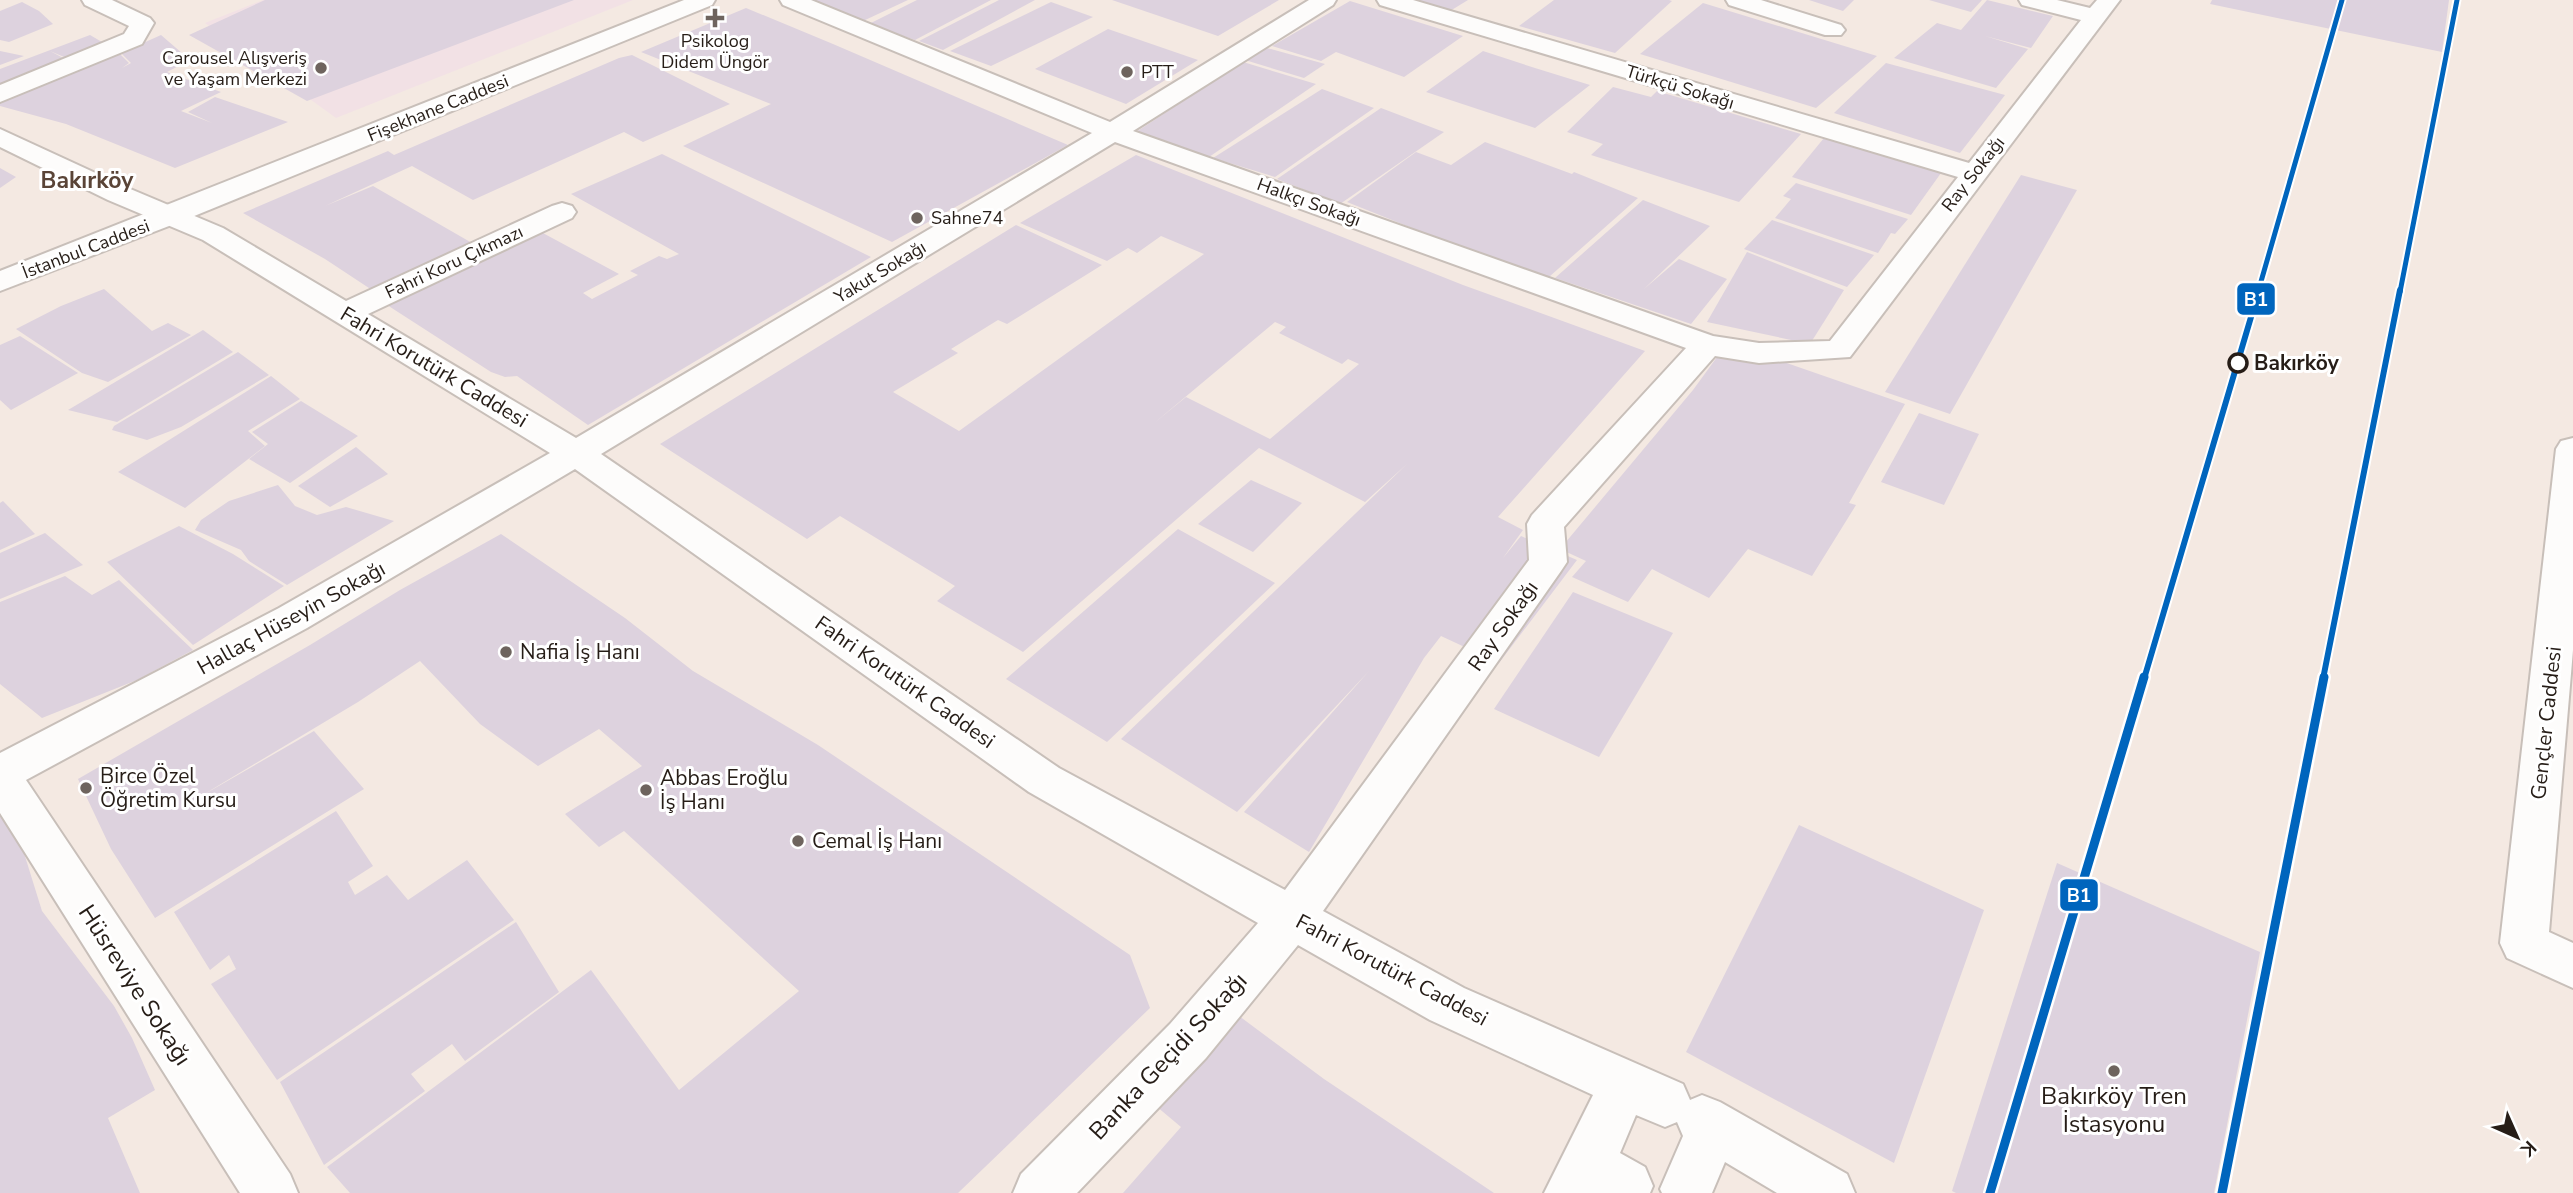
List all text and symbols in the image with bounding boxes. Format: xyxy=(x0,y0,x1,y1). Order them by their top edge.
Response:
marker: Psikolog Didem Üngör xyxy=(705,8,725,28)
place label: Psikolog Didem Üngör xyxy=(661,29,770,74)
place label: Carousel Alışveriş ve Yaşam Merkezi xyxy=(162,46,307,91)
street label: Türkçü Sokağı xyxy=(1623,59,1737,115)
marker: Carousel Alışveriş ve Yaşam Merkezi xyxy=(313,60,329,76)
place label: PTT xyxy=(1141,60,1174,84)
marker: PTT xyxy=(1119,64,1135,80)
street label: Fişekhane Caddesi xyxy=(364,69,512,147)
street label: Ray Sokağı xyxy=(1936,131,2010,217)
district label: Bakırköy xyxy=(41,165,134,196)
street label: Halkçı Sokağı xyxy=(1254,172,1364,232)
place label: Sahne74 xyxy=(931,206,1003,230)
marker: Sahne74 xyxy=(909,210,925,226)
street label: İstanbul Caddesi xyxy=(19,214,153,284)
street label: Fahri Koru Çıkmazı xyxy=(381,220,527,304)
street label: Yakut Sokağı xyxy=(829,235,930,309)
line badge: B1 xyxy=(2236,282,2276,316)
text: B1 xyxy=(2244,287,2268,313)
street label: Fahri Korutürk Caddesi xyxy=(335,300,533,434)
place label: Bakırköy xyxy=(2254,349,2340,377)
marker: Bakırköy xyxy=(2228,353,2248,373)
street label: Hallaç Hüseyin Sokağı xyxy=(192,555,390,681)
street label: Ray Sokağı xyxy=(1462,575,1544,677)
street label: Fahri Korutürk Caddesi xyxy=(809,609,1001,755)
place label: Nafia İş Hanı xyxy=(520,638,640,666)
marker: Nafia İş Hanı xyxy=(498,644,514,660)
street label: Gençler Caddesi xyxy=(2524,645,2568,801)
place label: Birce Özel Öğretim Kursu xyxy=(100,762,237,814)
place label: Abbas Eroğlu İş Hanı xyxy=(660,764,788,816)
marker: Birce Özel Öğretim Kursu xyxy=(78,780,94,796)
marker: Abbas Eroğlu İş Hanı xyxy=(638,782,654,798)
place label: Cemal İş Hanı xyxy=(812,827,942,855)
marker: Cemal İş Hanı xyxy=(790,833,806,849)
line badge: B1 xyxy=(2059,878,2099,912)
text: B1 xyxy=(2067,883,2091,909)
street label: Hüsreviye Sokağı xyxy=(71,898,199,1072)
street label: Fahri Korutürk Caddesi xyxy=(1291,907,1493,1033)
street label: Banka Geçidi Sokağı xyxy=(1082,965,1254,1147)
marker: Bakırköy Tren İstasyonu xyxy=(2106,1063,2122,1079)
place label: Bakırköy Tren İstasyonu xyxy=(2041,1080,2187,1140)
north arrow xyxy=(2482,1102,2552,1172)
text: K xyxy=(2514,1135,2542,1163)

